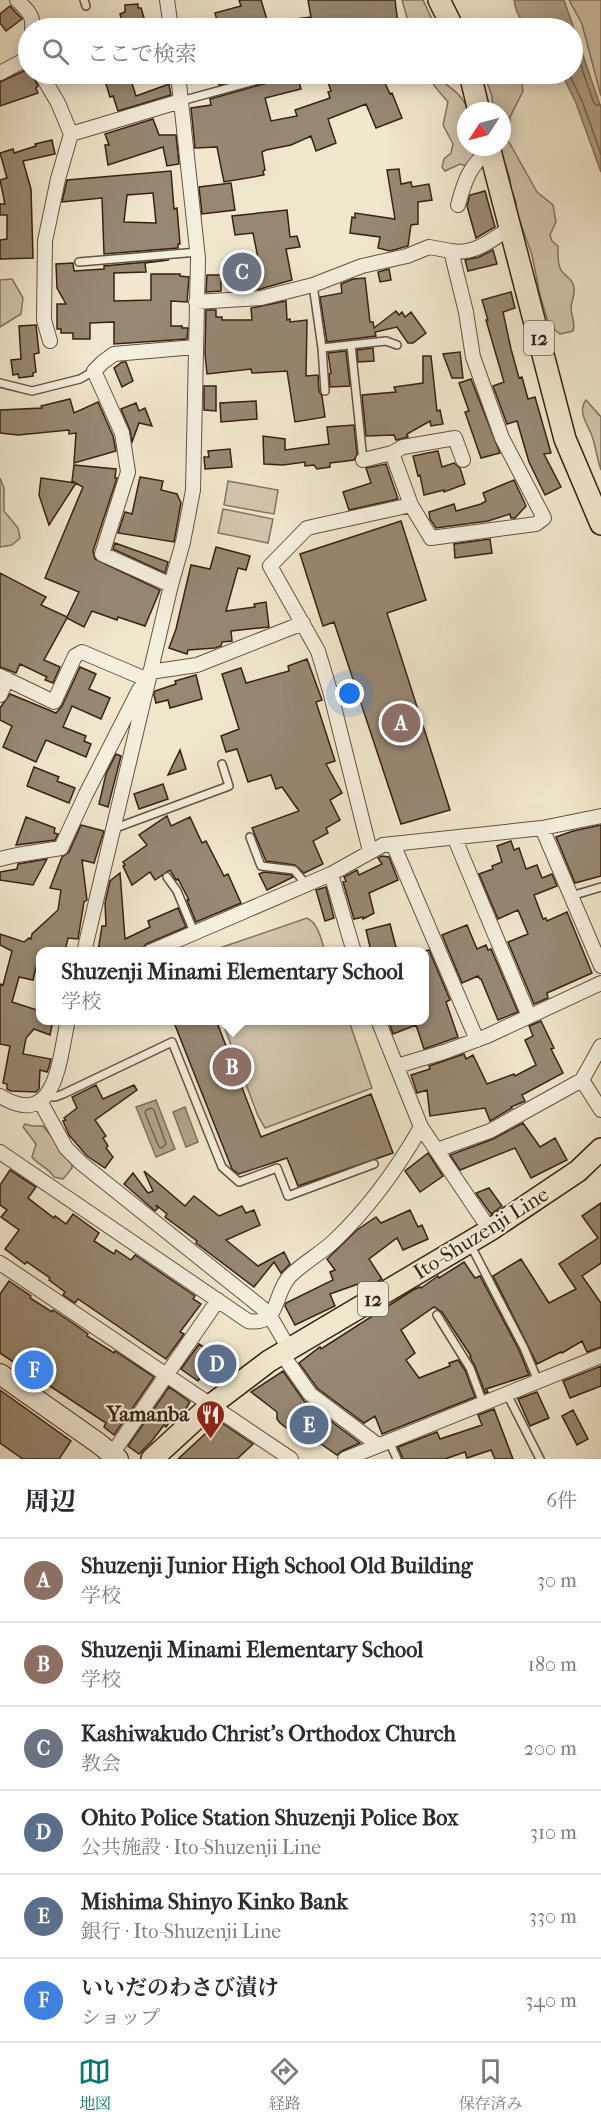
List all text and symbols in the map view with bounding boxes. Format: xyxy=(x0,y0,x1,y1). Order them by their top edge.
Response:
search box xyxy=(18,18,583,84)
icon: search xyxy=(39,35,72,68)
text: ここで検索 xyxy=(87,41,197,67)
north arrow xyxy=(457,102,511,156)
pin: C xyxy=(222,250,262,294)
road number: 12 xyxy=(524,321,554,355)
your location xyxy=(335,679,364,708)
pin: A xyxy=(382,700,420,746)
popup xyxy=(36,947,429,1025)
text: Shuzenji Minami Elementary School xyxy=(61,959,404,985)
text: 学校 xyxy=(61,990,101,1013)
pin: B xyxy=(212,1044,252,1090)
street label: Ito-Shuzenji Line xyxy=(409,1182,553,1284)
road number: 12 xyxy=(358,1282,388,1316)
pin: D xyxy=(198,1342,236,1386)
pin: F xyxy=(15,1348,54,1392)
restaurant icon: Yamanba xyxy=(194,1398,226,1440)
place label: Yamanba xyxy=(106,1402,190,1426)
pin: E xyxy=(290,1402,328,1448)
text: 周辺 xyxy=(24,1486,76,1517)
text: 6件 xyxy=(546,1489,577,1512)
text: Shuzenji Junior High School Old Building xyxy=(81,1553,473,1579)
text: A xyxy=(37,1569,50,1592)
text: 30 m xyxy=(537,1569,577,1592)
text: 学校 xyxy=(81,1584,121,1607)
text: Shuzenji Minami Elementary School xyxy=(81,1637,423,1663)
text: B xyxy=(37,1653,50,1676)
text: 180 m xyxy=(528,1653,577,1676)
text: 学校 xyxy=(81,1668,121,1691)
text: Kashiwakudo Christ's Orthodox Church xyxy=(81,1721,456,1747)
text: C xyxy=(37,1737,50,1760)
text: 200 m xyxy=(524,1737,577,1760)
text: 教会 xyxy=(81,1752,121,1775)
text: Ohito Police Station Shuzenji Police Box xyxy=(81,1805,458,1831)
text: D xyxy=(36,1821,51,1844)
text: 310 m xyxy=(530,1821,577,1844)
text: 公共施設 · Ito-Shuzenji Line xyxy=(81,1836,321,1859)
text: Mishima Shinyo Kinko Bank xyxy=(81,1889,348,1915)
text: E xyxy=(37,1905,50,1928)
text: 330 m xyxy=(529,1905,577,1928)
text: 銀行 · Ito-Shuzenji Line xyxy=(81,1920,281,1943)
text: いいだのわさび漬け xyxy=(81,1975,279,2001)
text: F xyxy=(38,1989,49,2012)
text: 340 m xyxy=(525,1989,577,2012)
text: ショップ xyxy=(81,2006,161,2029)
tab: 地図 xyxy=(78,2055,111,2114)
tab: 経路 xyxy=(268,2055,301,2114)
tab: 保存済み xyxy=(458,2055,522,2114)

